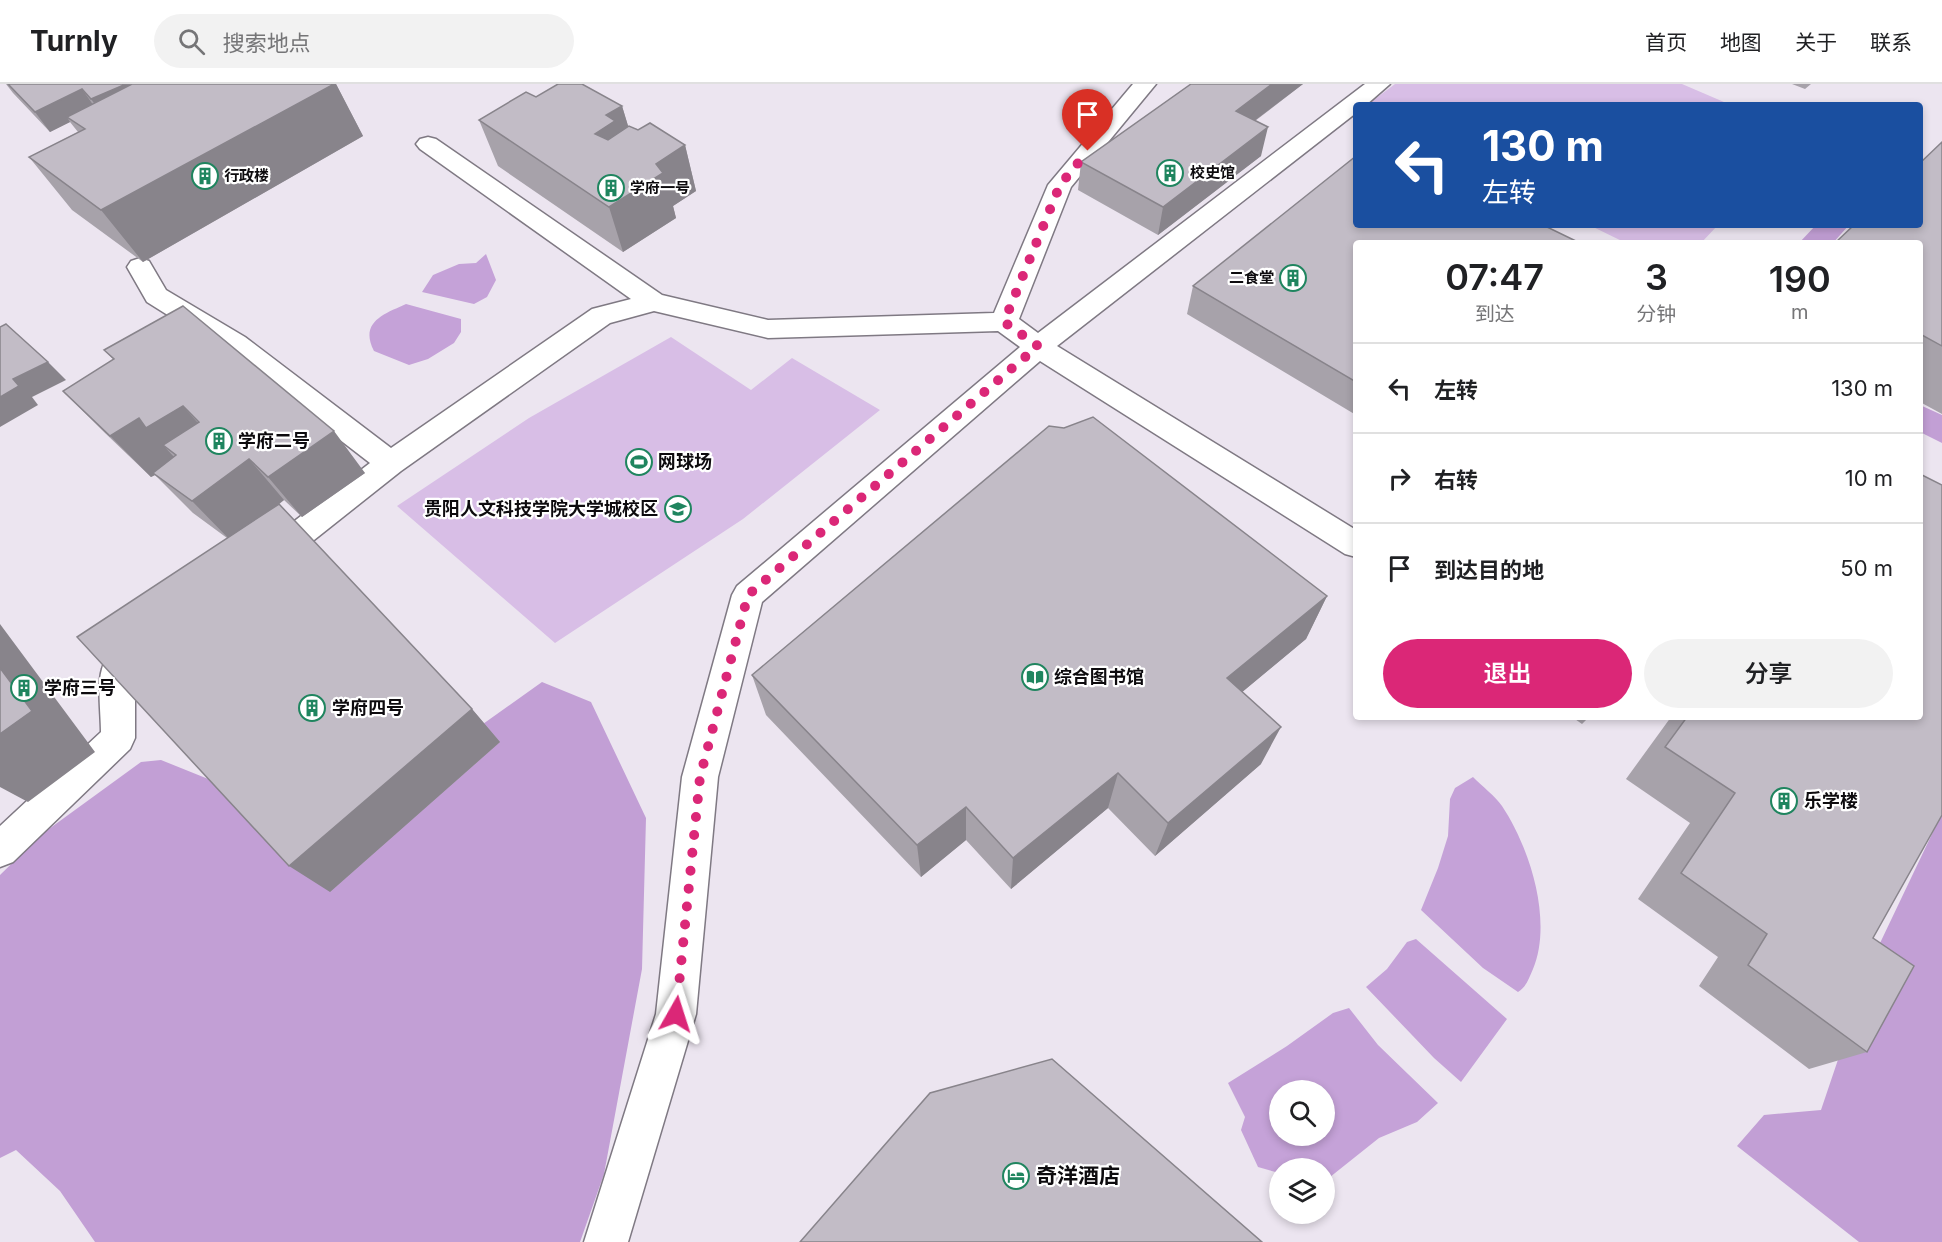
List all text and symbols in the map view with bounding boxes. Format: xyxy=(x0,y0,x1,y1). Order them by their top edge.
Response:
search box xyxy=(154,14,574,68)
text: Turnly xyxy=(30,24,118,58)
icon: search xyxy=(175,25,208,58)
text: 搜索地点 xyxy=(223,30,311,56)
text: 首页 xyxy=(1645,30,1687,55)
text: 地图 xyxy=(1720,30,1762,55)
text: 关于 xyxy=(1795,30,1837,55)
text: 联系 xyxy=(1870,30,1912,55)
pin xyxy=(1062,89,1113,151)
icon: arrive xyxy=(1071,98,1104,131)
text: 130 m xyxy=(1482,120,1604,171)
icon: left xyxy=(1383,126,1461,204)
building icon: 校史馆 xyxy=(1155,158,1185,188)
building icon: 行政楼 xyxy=(190,161,220,191)
place label: 校史馆 xyxy=(1190,163,1235,182)
place label: 行政楼 xyxy=(224,166,269,185)
building icon: 学府一号 xyxy=(596,173,626,203)
text: 左转 xyxy=(1482,176,1536,209)
place label: 学府一号 xyxy=(630,178,690,197)
text: 07:47 xyxy=(1445,255,1544,299)
text: 3 xyxy=(1645,255,1668,299)
text: 190 xyxy=(1769,257,1831,301)
building icon: 二食堂 xyxy=(1278,263,1308,293)
place label: 二食堂 xyxy=(1229,268,1274,287)
text: m xyxy=(1791,300,1808,324)
text: 到达 xyxy=(1475,302,1515,326)
text: 分钟 xyxy=(1636,302,1676,326)
icon: left xyxy=(1383,372,1416,405)
text: 130 m xyxy=(1831,375,1893,401)
text: 左转 xyxy=(1434,377,1478,403)
building icon: 学府二号 xyxy=(204,426,234,456)
place label: 学府二号 xyxy=(238,430,310,451)
sports icon: 网球场 xyxy=(624,447,654,477)
place label: 网球场 xyxy=(658,451,712,472)
icon: right xyxy=(1383,462,1416,495)
text: 10 m xyxy=(1845,465,1893,491)
text: 右转 xyxy=(1434,467,1478,493)
school or university icon: 贵阳人文科技学院大学城校区 xyxy=(663,494,693,524)
place label: 贵阳人文科技学院大学城校区 xyxy=(424,498,658,519)
icon: arrive xyxy=(1383,552,1416,585)
text: 50 m xyxy=(1840,555,1893,581)
text: 到达目的地 xyxy=(1434,557,1544,583)
button: 退出 xyxy=(1383,639,1632,708)
button: 分享 xyxy=(1644,639,1893,708)
library icon: 综合图书馆 xyxy=(1020,662,1050,692)
place label: 综合图书馆 xyxy=(1054,666,1144,687)
building icon: 学府三号 xyxy=(9,673,39,703)
place label: 学府三号 xyxy=(44,677,116,698)
building icon: 学府四号 xyxy=(297,693,327,723)
place label: 学府四号 xyxy=(332,697,404,718)
building icon: 乐学楼 xyxy=(1769,786,1799,816)
place label: 乐学楼 xyxy=(1804,790,1858,811)
position arrow xyxy=(644,982,708,1046)
map controls xyxy=(1269,1080,1335,1224)
button: search xyxy=(1269,1080,1335,1146)
button: layers xyxy=(1269,1158,1335,1224)
hotel icon: 奇洋酒店 xyxy=(1001,1161,1031,1191)
place label: 奇洋酒店 xyxy=(1036,1163,1120,1188)

